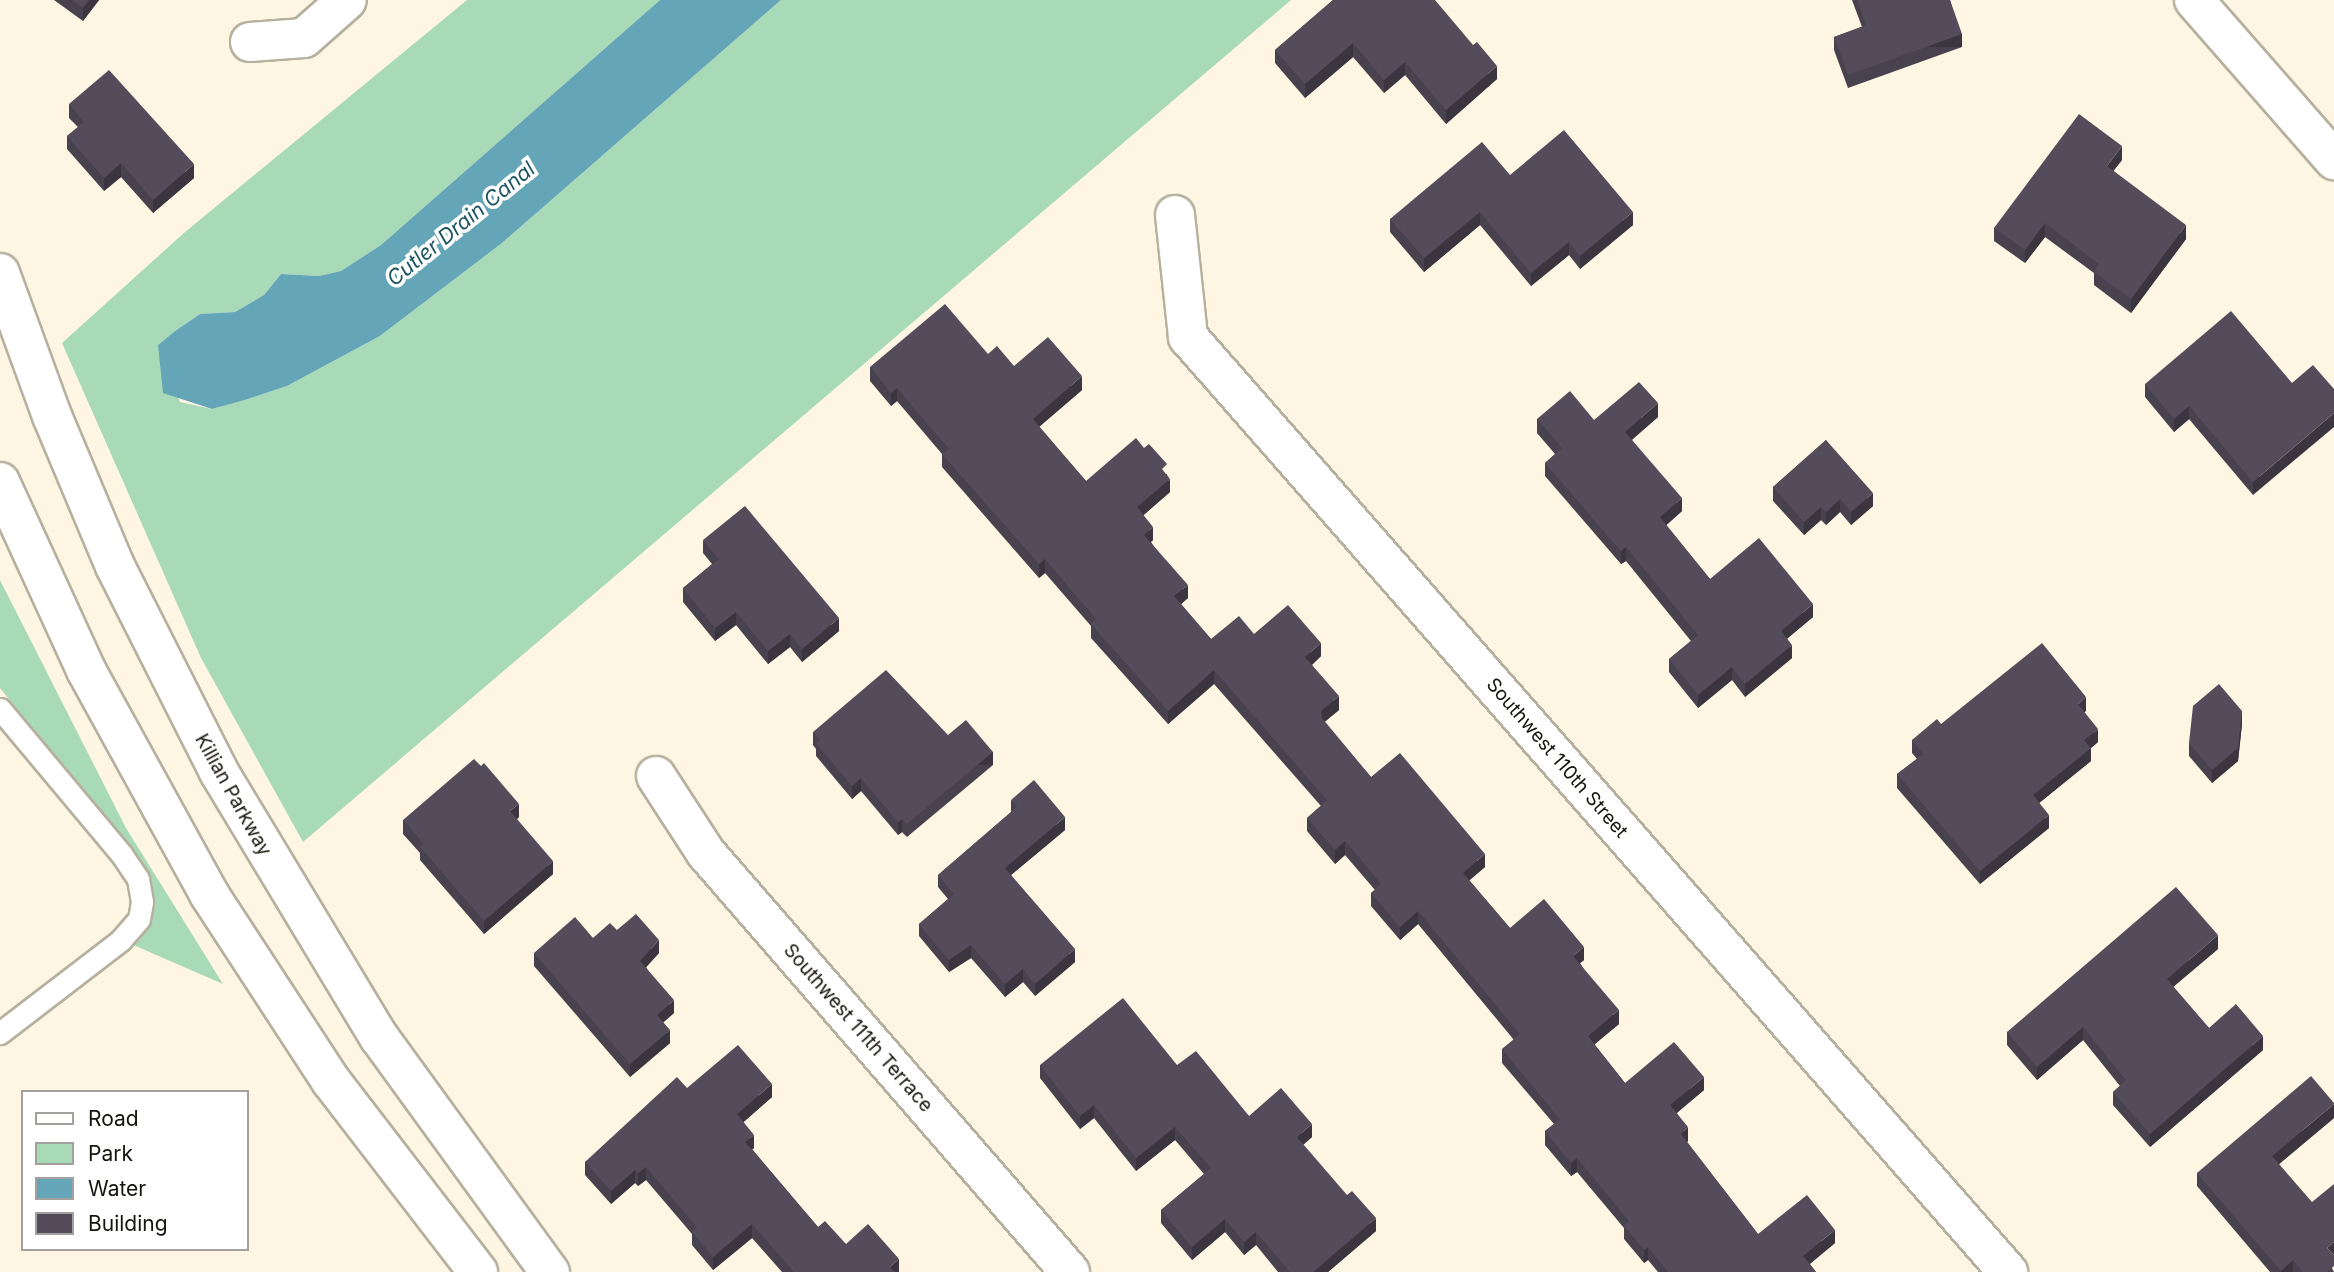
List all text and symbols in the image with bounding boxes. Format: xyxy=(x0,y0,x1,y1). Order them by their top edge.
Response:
water label: Cutler Drain Canal xyxy=(382,157,540,291)
street label: Southwest 110th Street xyxy=(1481,673,1633,843)
street label: Killian Parkway xyxy=(190,730,276,860)
street label: Southwest 111th Terrace xyxy=(779,939,937,1117)
legend xyxy=(21,1090,248,1251)
text: Road xyxy=(88,1106,139,1131)
text: Park xyxy=(88,1141,133,1166)
text: Water xyxy=(88,1176,146,1201)
text: Building xyxy=(88,1211,168,1236)

